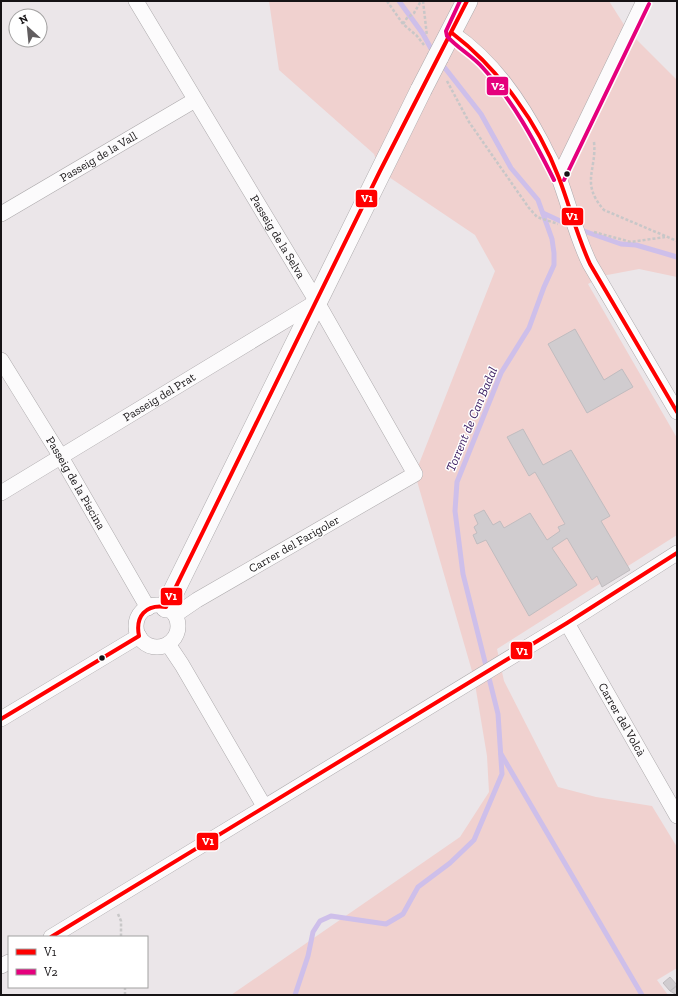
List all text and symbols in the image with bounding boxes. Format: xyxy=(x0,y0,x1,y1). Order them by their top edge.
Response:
north arrow xyxy=(8,8,48,48)
text: N xyxy=(17,12,31,27)
line badge: V2 xyxy=(486,76,509,96)
text: V2 xyxy=(491,80,505,93)
street label: Passeig de la Vall xyxy=(57,129,139,185)
unlabelled marker xyxy=(562,169,572,179)
line badge: V1 xyxy=(355,189,378,208)
street label: Passeig de la Selva xyxy=(247,192,308,281)
text: V1 xyxy=(361,192,374,205)
line badge: V1 xyxy=(561,207,584,226)
text: V1 xyxy=(566,210,579,223)
water label: Torrent de Can Badal xyxy=(443,365,500,474)
street label: Passeig del Prat xyxy=(121,370,198,424)
street label: Passeig de la Piscina xyxy=(43,434,108,532)
street label: Carrer del Farigoler xyxy=(246,512,342,576)
line badge: V1 xyxy=(160,587,183,606)
text: V1 xyxy=(165,590,178,603)
line badge: V1 xyxy=(510,641,533,660)
text: V1 xyxy=(516,645,529,658)
unlabelled marker xyxy=(97,653,107,663)
street label: Carrer del Volcà xyxy=(595,680,649,759)
line badge: V1 xyxy=(196,832,219,851)
text: V1 xyxy=(202,835,215,848)
legend xyxy=(8,936,148,988)
text: V1 xyxy=(43,945,57,959)
text: V2 xyxy=(43,965,58,979)

